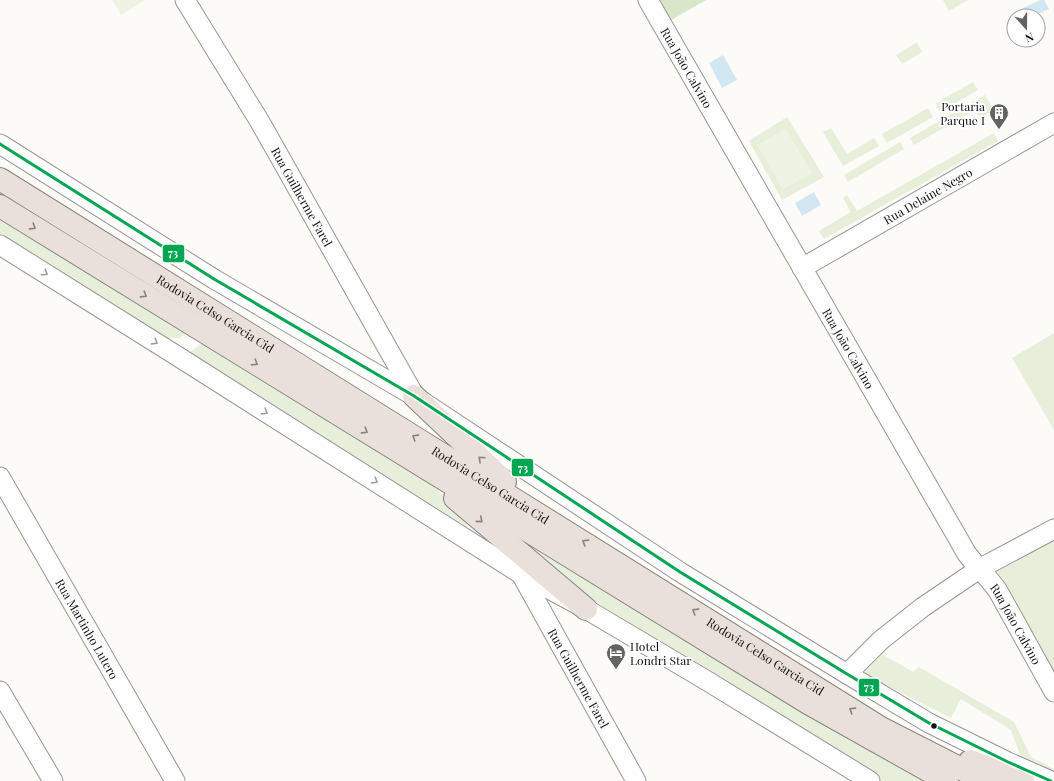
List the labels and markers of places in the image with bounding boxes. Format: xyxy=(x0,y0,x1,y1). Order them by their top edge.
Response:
place label: Portaria Parque I xyxy=(940,98,985,128)
building icon: Portaria Parque I xyxy=(988,102,1010,130)
place label: Hotel Londri Star xyxy=(630,638,692,668)
hotel icon: Hotel Londri Star xyxy=(605,642,627,670)
unlabelled marker xyxy=(929,721,939,731)

